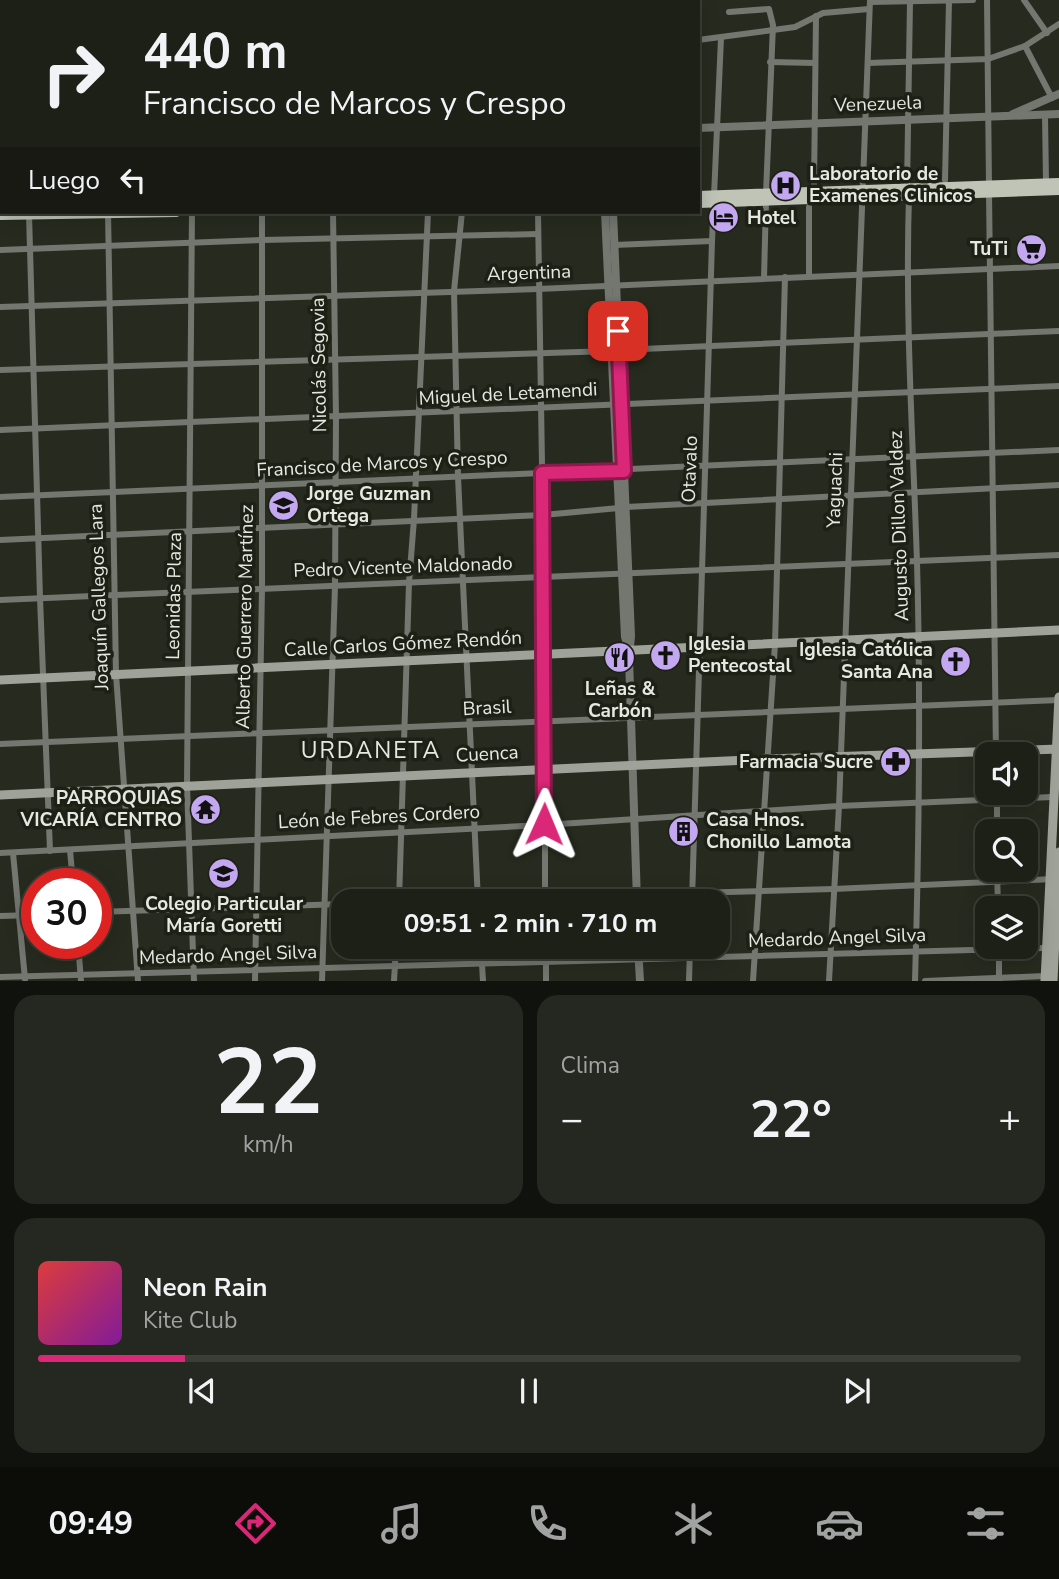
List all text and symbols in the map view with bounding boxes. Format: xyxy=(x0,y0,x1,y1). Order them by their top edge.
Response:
text: 440 m xyxy=(143,18,287,85)
icon: right xyxy=(28,28,119,119)
text: Francisco de Marcos y Crespo xyxy=(143,82,567,125)
street label: Venezuela xyxy=(832,89,923,119)
icon: left xyxy=(114,161,152,199)
place label: Laboratorio de Examenes Clinicos xyxy=(809,161,973,209)
text: Luego xyxy=(28,163,100,198)
hospital icon: Laboratorio de Examenes Clinicos xyxy=(769,168,803,202)
hotel icon: Hotel xyxy=(707,201,741,235)
place label: Hotel xyxy=(747,205,796,231)
supermarket icon: TuTi xyxy=(1014,232,1048,266)
place label: TuTi xyxy=(970,236,1008,262)
street label: Argentina xyxy=(486,259,572,287)
street label: Nicolás Segovia xyxy=(305,297,333,433)
pin xyxy=(588,301,648,361)
icon: arrive xyxy=(599,312,637,350)
street label: Miguel de Letamendi xyxy=(418,376,598,412)
street label: Augusto Dillon Valdez xyxy=(883,430,915,622)
street label: Otavalo xyxy=(676,435,704,503)
street label: Francisco de Marcos y Crespo xyxy=(256,444,508,484)
street label: Yaguachi xyxy=(821,452,849,529)
place label: Jorge Guzman Ortega xyxy=(306,481,431,529)
school or university icon: Jorge Guzman Ortega xyxy=(267,488,301,522)
street label: Joaquín Gallegos Lara xyxy=(83,503,115,692)
street label: Alberto Guerrero Martínez xyxy=(230,504,260,729)
street label: Leonidas Plaza xyxy=(160,532,188,660)
street label: Pedro Vicente Maldonado xyxy=(293,550,513,584)
street label: Calle Carlos Gómez Rendón xyxy=(283,625,523,663)
place label: Iglesia Pentecostal xyxy=(688,631,791,679)
place label: Iglesia Católica Santa Ana xyxy=(799,637,933,685)
church icon: Iglesia Pentecostal xyxy=(648,638,682,672)
restaurant icon: Leñas & Carbón xyxy=(603,641,637,675)
church icon: Iglesia Católica Santa Ana xyxy=(939,644,973,678)
place label: Leñas & Carbón xyxy=(585,676,656,724)
street label: Brasil xyxy=(462,694,512,722)
district label: URDANETA xyxy=(301,735,441,766)
street label: Cuenca xyxy=(455,739,519,769)
map controls xyxy=(975,742,1038,959)
button: sound xyxy=(975,742,1038,805)
pharmacy icon: Farmacia Sucre xyxy=(879,745,913,779)
place label: Farmacia Sucre xyxy=(739,749,873,775)
place label: PARROQUIAS VICARÍA CENTRO xyxy=(20,785,182,833)
position arrow xyxy=(507,787,581,861)
temple icon: PARROQUIAS VICARÍA CENTRO xyxy=(188,792,222,826)
street label: León de Febres Cordero xyxy=(277,799,481,835)
place label: Casa Hnos. Chonillo Lamota xyxy=(706,807,851,855)
building icon: Casa Hnos. Chonillo Lamota xyxy=(666,814,700,848)
button: search xyxy=(975,819,1038,882)
school or university icon: Colegio Particular María Goretti xyxy=(207,856,241,890)
speed limit sign: 30 xyxy=(21,868,112,959)
place label: Colegio Particular María Goretti xyxy=(145,891,304,939)
button: layers xyxy=(975,896,1038,959)
text: 09:51 · 2 min · 710 m xyxy=(404,906,657,941)
street label: Medardo Angel Silva xyxy=(747,922,927,954)
street label: Medardo Angel Silva xyxy=(138,939,318,971)
text: 22 xyxy=(214,1021,323,1145)
text: Clima xyxy=(561,1050,620,1081)
text: 22° xyxy=(750,1084,832,1155)
text: − xyxy=(561,1094,583,1145)
text: + xyxy=(998,1094,1021,1145)
text: km/h xyxy=(243,1129,294,1160)
text: Neon Rain xyxy=(143,1270,268,1305)
text: Kite Club xyxy=(143,1305,237,1336)
icon: previous xyxy=(183,1372,221,1410)
icon: pause xyxy=(510,1372,548,1410)
icon: next xyxy=(838,1372,876,1410)
icon: directions xyxy=(231,1499,280,1548)
icon: music xyxy=(377,1499,426,1548)
icon: phone xyxy=(523,1499,572,1548)
icon: climate xyxy=(669,1499,718,1548)
icon: car xyxy=(815,1499,864,1548)
icon: filters xyxy=(961,1499,1010,1548)
text: 09:49 xyxy=(49,1502,133,1545)

